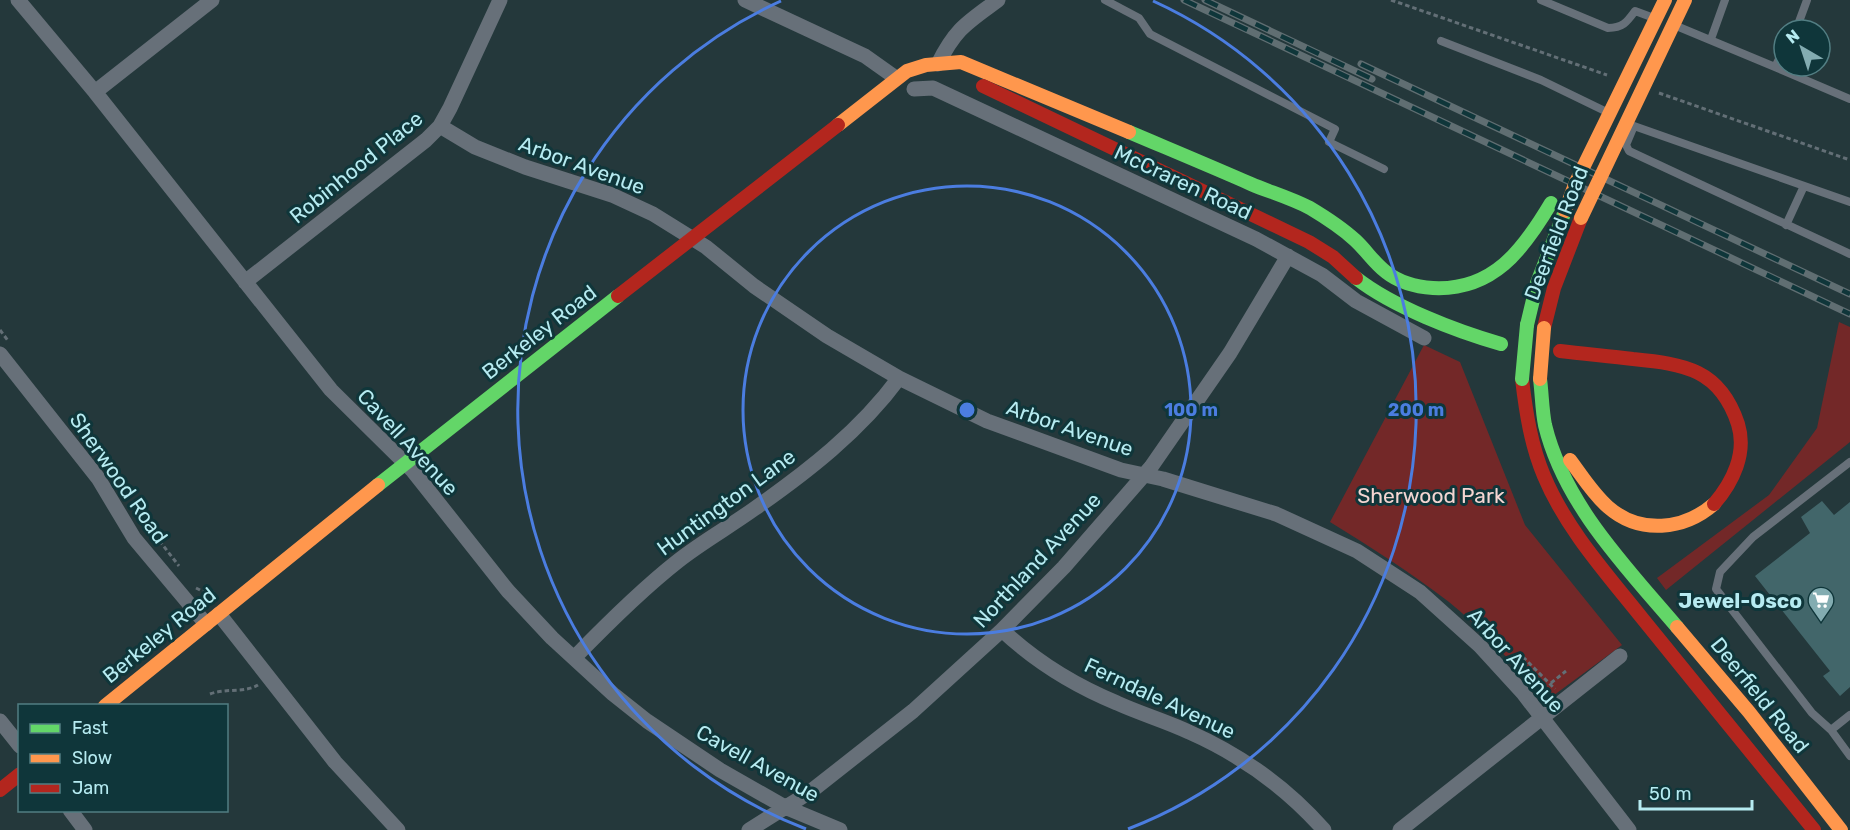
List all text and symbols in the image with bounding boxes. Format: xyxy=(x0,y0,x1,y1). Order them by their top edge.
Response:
north arrow xyxy=(1772,18,1832,78)
text: N xyxy=(1782,26,1803,48)
street label: Robinhood Place xyxy=(284,106,428,228)
street label: Arbor Avenue xyxy=(516,131,648,199)
street label: McCraren Road xyxy=(1110,139,1256,225)
street label: Deerfield Road xyxy=(1519,162,1593,304)
street label: Berkeley Road xyxy=(477,280,601,384)
street label: Cavell Avenue xyxy=(352,383,464,501)
street label: Arbor Avenue xyxy=(1003,395,1137,461)
text: 100 m xyxy=(1164,399,1218,421)
text: 200 m xyxy=(1388,399,1444,421)
centre of rings xyxy=(957,400,977,420)
street label: Sherwood Road xyxy=(65,408,173,548)
street label: Huntington Lane xyxy=(652,443,800,561)
park label: Sherwood Park xyxy=(1357,483,1505,508)
street label: Northland Avenue xyxy=(968,487,1106,633)
street label: Berkeley Road xyxy=(97,582,221,688)
supermarket icon: Jewel-Osco xyxy=(1806,585,1836,623)
place label: Jewel-Osco xyxy=(1678,588,1802,613)
street label: Arbor Avenue xyxy=(1462,602,1570,718)
street label: Deerfield Road xyxy=(1706,632,1814,758)
street label: Ferndale Avenue xyxy=(1081,652,1239,744)
legend xyxy=(18,704,228,812)
text: Fast xyxy=(72,717,108,739)
street label: Cavell Avenue xyxy=(692,719,824,807)
text: Slow xyxy=(72,747,112,769)
scale bar xyxy=(1640,773,1752,811)
text: Jam xyxy=(72,777,109,799)
text: 50 m xyxy=(1649,783,1692,805)

